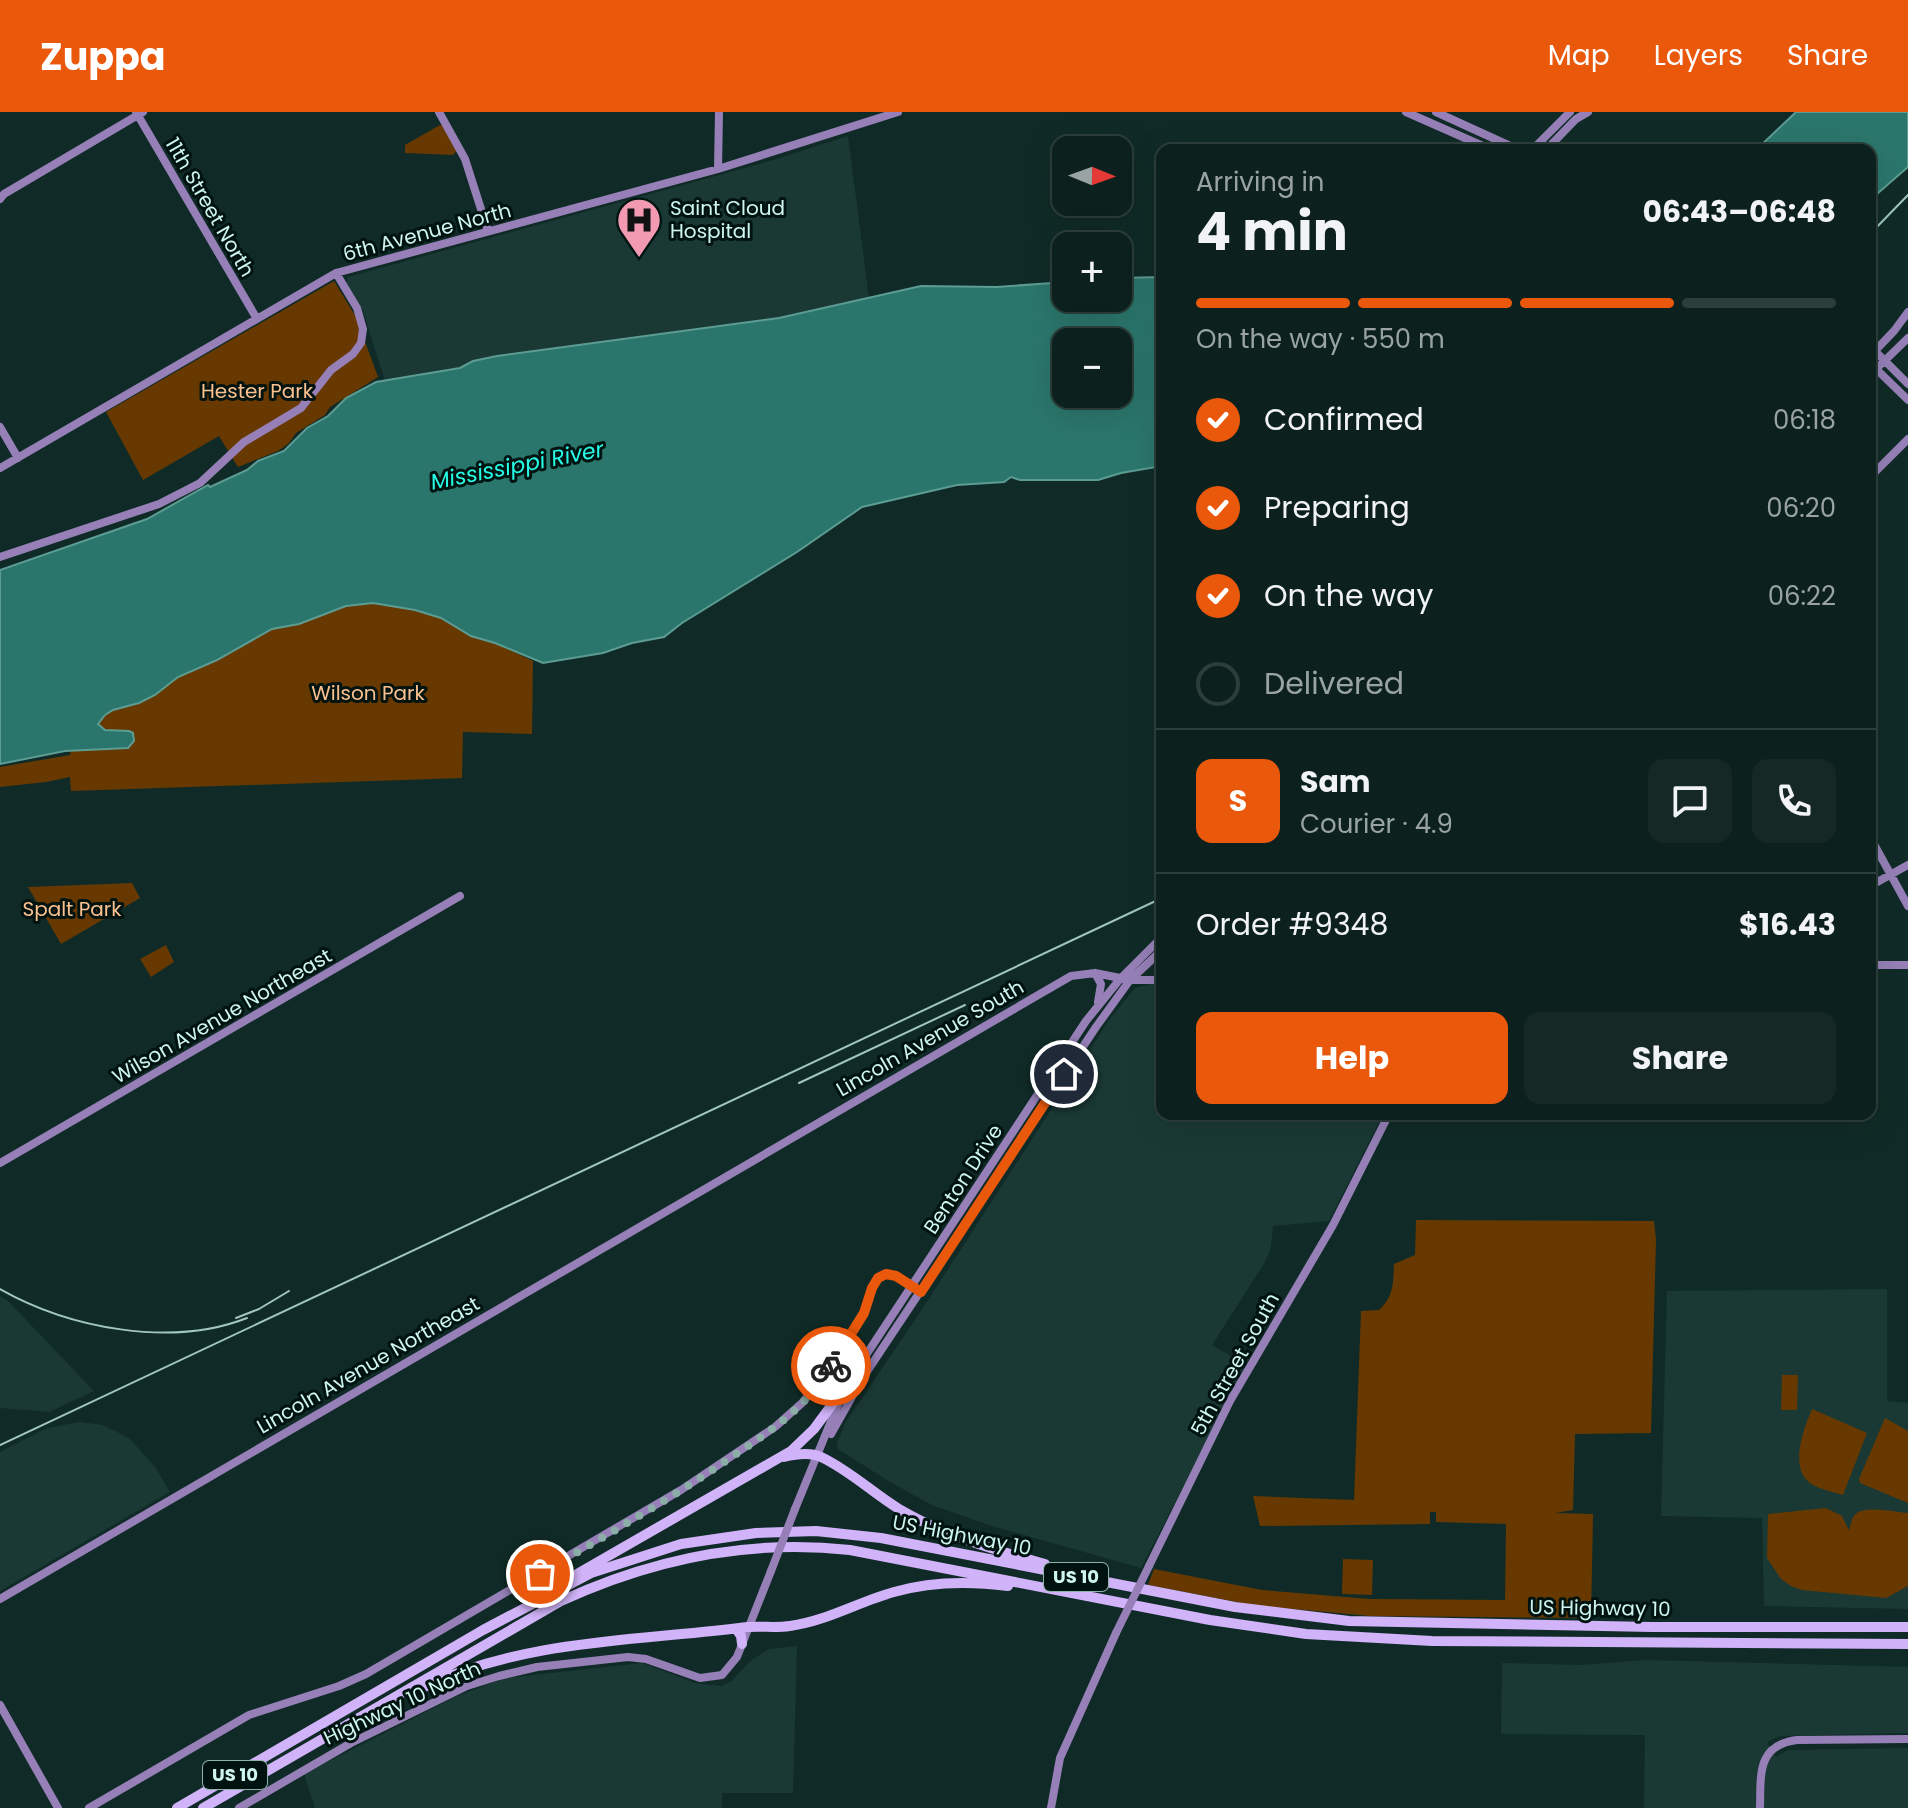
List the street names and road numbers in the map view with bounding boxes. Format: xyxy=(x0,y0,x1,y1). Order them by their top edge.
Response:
street label: 11th Street North xyxy=(159,132,261,282)
street label: 6th Avenue North xyxy=(340,196,514,268)
street label: Wilson Avenue Northeast xyxy=(107,942,337,1090)
street label: Lincoln Avenue South xyxy=(831,973,1029,1103)
street label: Benton Drive xyxy=(917,1119,1009,1239)
street label: 5th Street South xyxy=(1184,1288,1286,1440)
street label: Lincoln Avenue Northeast xyxy=(252,1290,484,1440)
street label: US Highway 10 xyxy=(890,1508,1034,1562)
road number: US 10 xyxy=(1044,1563,1108,1591)
street label: US Highway 10 xyxy=(1529,1593,1671,1623)
street label: Highway 10 North xyxy=(319,1654,485,1752)
road number: US 10 xyxy=(203,1761,267,1789)

